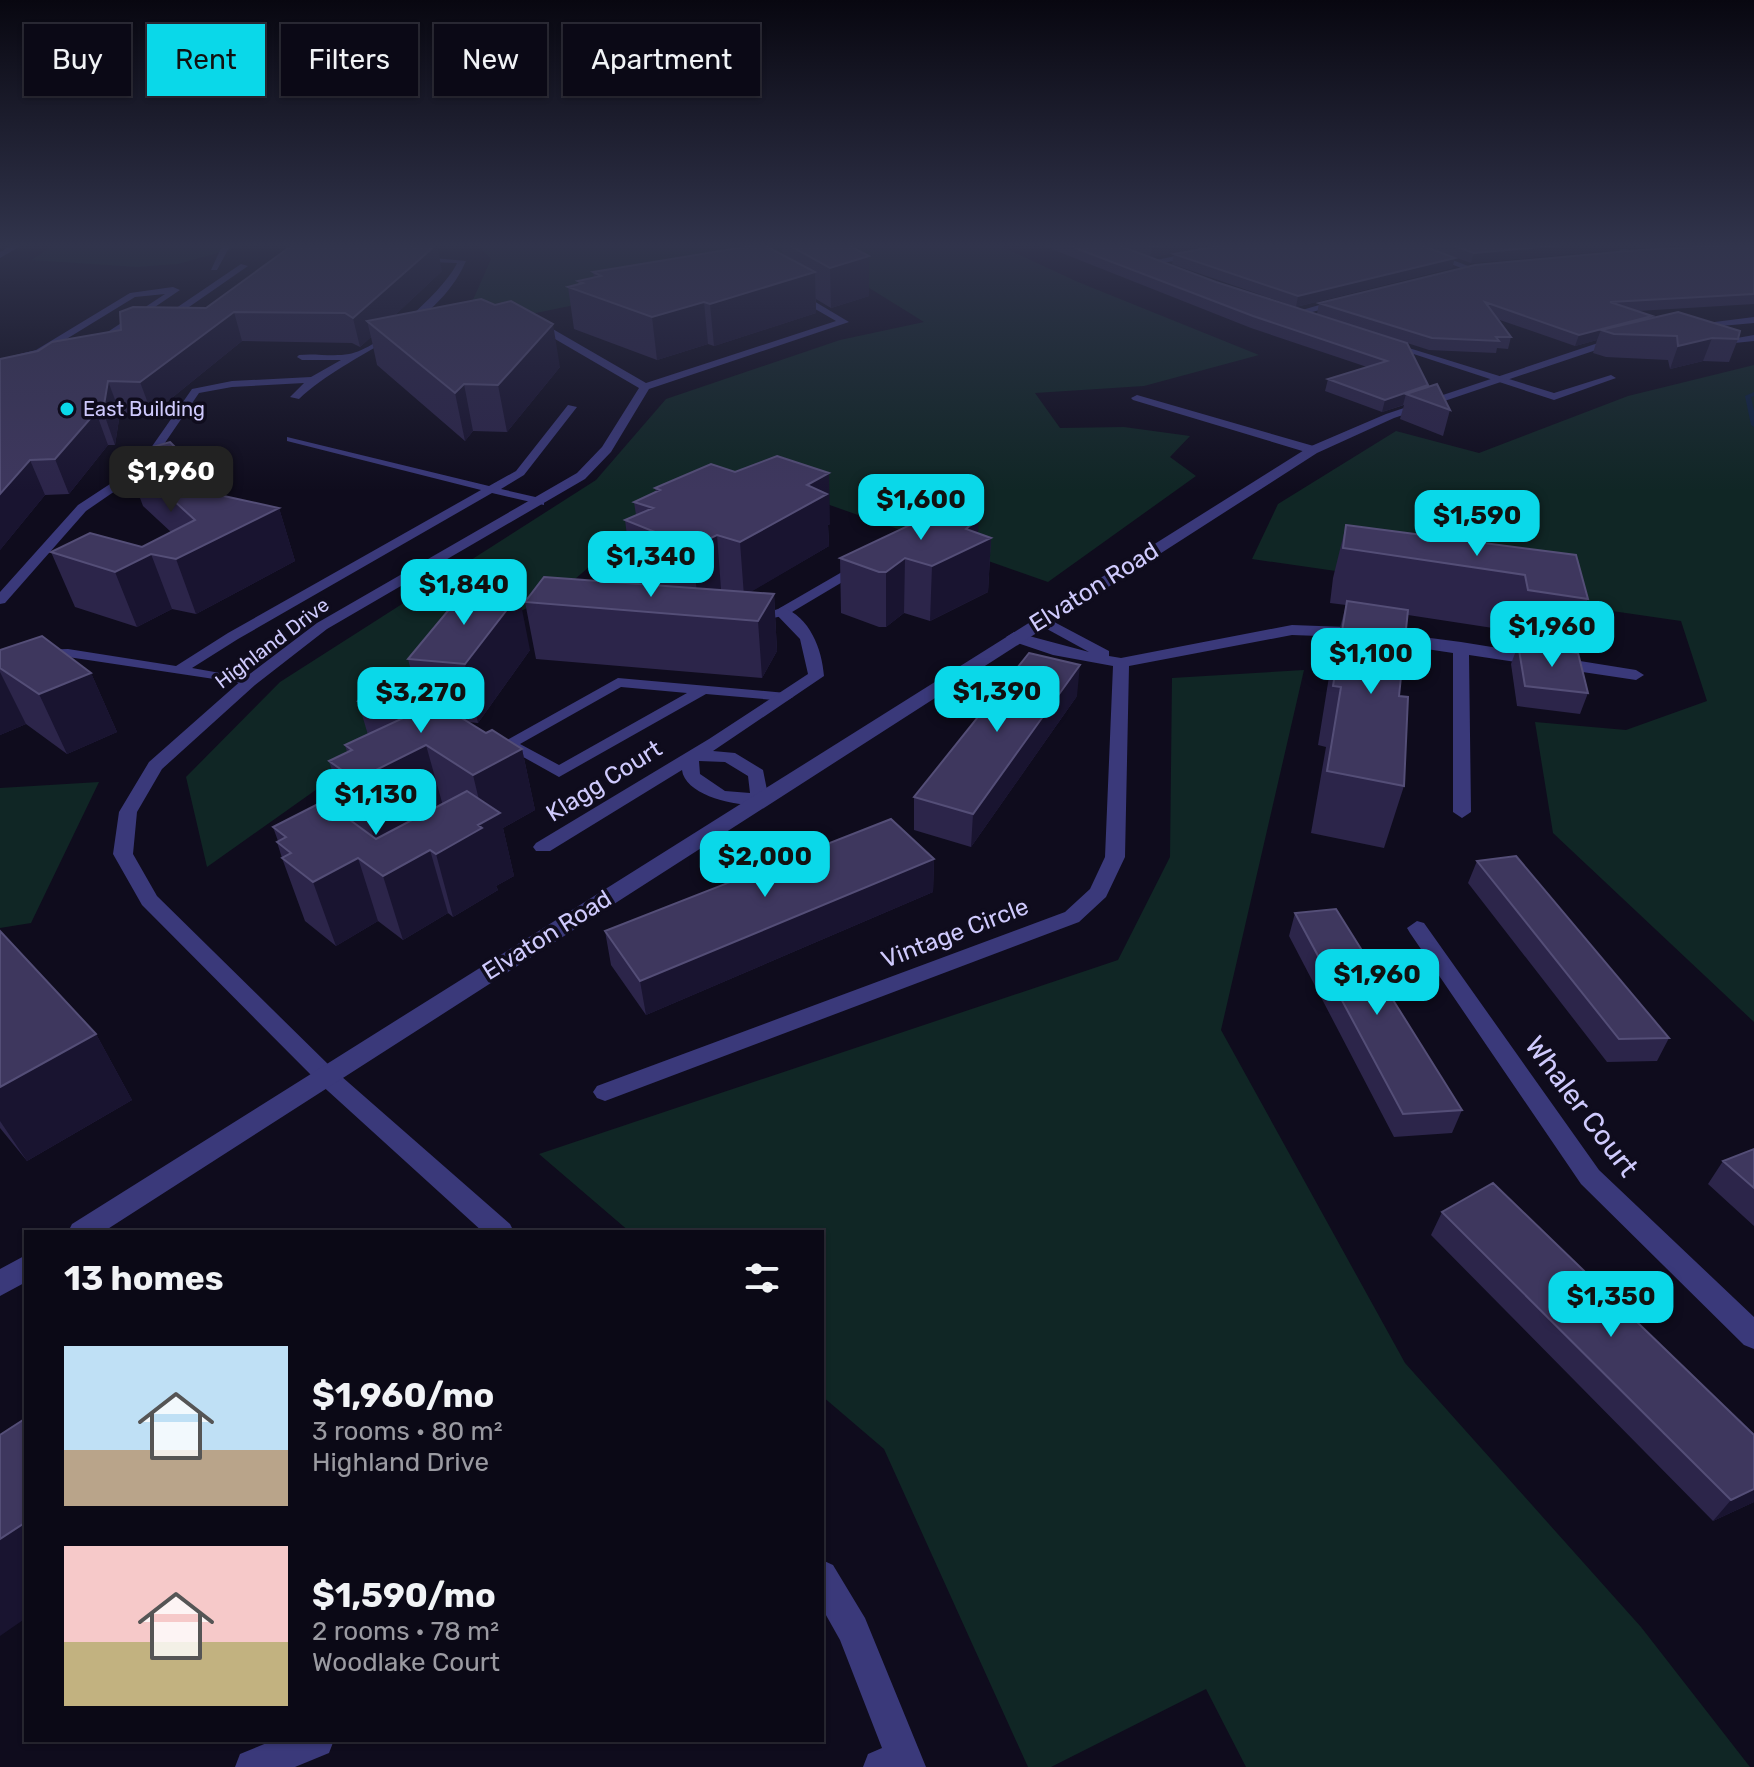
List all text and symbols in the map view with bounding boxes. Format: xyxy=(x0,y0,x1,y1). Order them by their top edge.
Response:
chip: Buy xyxy=(24,24,131,96)
chip: Rent xyxy=(147,24,265,96)
chip: Filters xyxy=(281,24,418,96)
chip: New xyxy=(434,24,547,96)
chip: Apartment xyxy=(563,24,760,96)
place label: East Building xyxy=(83,397,205,421)
marker: East Building xyxy=(58,400,76,418)
pin: $1,960 xyxy=(106,446,236,514)
text: $1,960 xyxy=(127,456,215,487)
pin: $1,600 xyxy=(856,474,986,542)
text: $1,600 xyxy=(876,484,966,515)
pin: $1,590 xyxy=(1412,490,1542,558)
text: $1,590 xyxy=(1433,500,1521,531)
pin: $1,340 xyxy=(586,531,716,599)
street label: Elvaton Road xyxy=(1024,536,1164,638)
text: $1,340 xyxy=(606,541,696,572)
pin: $1,840 xyxy=(399,559,529,627)
text: $1,840 xyxy=(419,569,509,600)
street label: Highland Drive xyxy=(210,592,334,694)
pin: $1,960 xyxy=(1487,601,1617,669)
text: $1,960 xyxy=(1508,611,1596,642)
pin: $1,100 xyxy=(1306,628,1436,696)
text: $1,100 xyxy=(1329,638,1413,669)
pin: $1,390 xyxy=(932,666,1062,734)
pin: $3,270 xyxy=(356,667,486,735)
text: $1,390 xyxy=(953,676,1042,707)
text: $3,270 xyxy=(375,677,467,708)
street label: Klagg Court xyxy=(541,734,667,828)
pin: $1,130 xyxy=(311,769,441,837)
text: $1,130 xyxy=(334,779,418,810)
pin: $2,000 xyxy=(700,831,830,899)
text: $2,000 xyxy=(718,841,812,872)
street label: Elvaton Road xyxy=(477,884,617,986)
street label: Vintage Circle xyxy=(877,892,1033,974)
pin: $1,960 xyxy=(1312,949,1442,1017)
text: $1,960 xyxy=(1333,959,1421,990)
street label: Whaler Court xyxy=(1518,1030,1645,1183)
icon: filters xyxy=(740,1256,784,1300)
text: 13 homes xyxy=(64,1258,224,1299)
pin: $1,350 xyxy=(1546,1271,1676,1339)
text: $1,350 xyxy=(1566,1281,1656,1312)
text: $1,960/mo xyxy=(312,1375,494,1416)
icon: home xyxy=(128,1378,224,1474)
text: 3 rooms · 80 m² xyxy=(312,1416,503,1447)
text: Highland Drive xyxy=(312,1447,489,1478)
text: $1,590/mo xyxy=(312,1575,496,1616)
icon: home xyxy=(128,1578,224,1674)
text: 2 rooms · 78 m² xyxy=(312,1616,499,1647)
text: Woodlake Court xyxy=(312,1647,500,1678)

